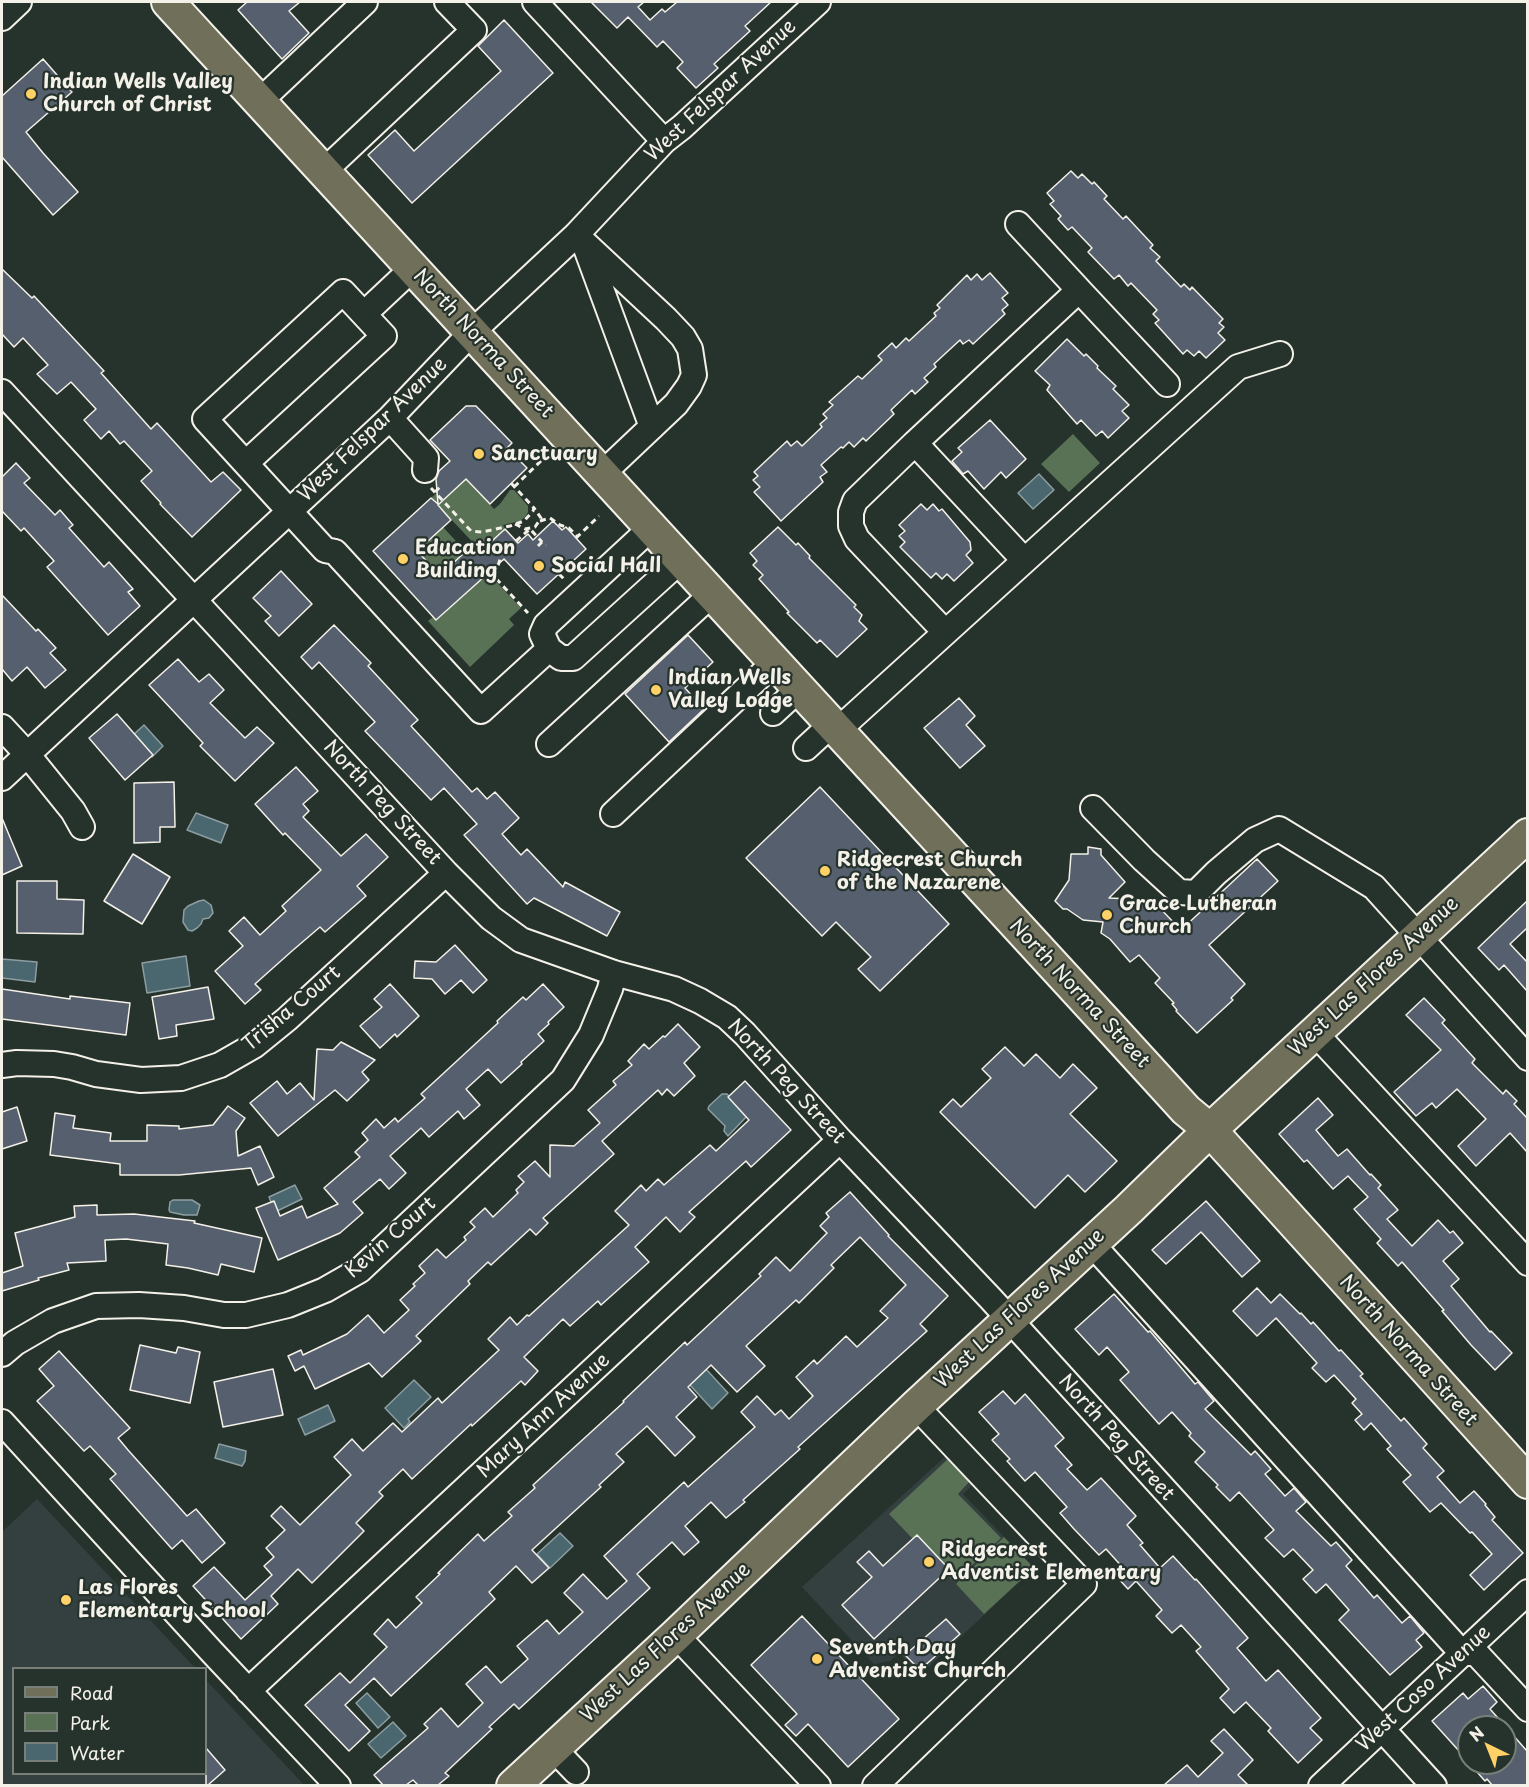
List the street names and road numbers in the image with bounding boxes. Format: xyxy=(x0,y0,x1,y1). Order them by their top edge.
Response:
street label: West Felspar Avenue xyxy=(640,15,802,167)
street label: North Norma Street xyxy=(408,265,558,423)
street label: West Felspar Avenue xyxy=(294,353,452,507)
street label: North Peg Street xyxy=(318,736,446,870)
street label: West Las Flores Avenue xyxy=(1284,892,1464,1062)
street label: North Norma Street xyxy=(1004,915,1154,1073)
street label: Trisha Court xyxy=(238,961,346,1057)
street label: North Peg Street xyxy=(722,1015,850,1149)
street label: Kevin Court xyxy=(341,1192,441,1284)
street label: West Las Flores Avenue xyxy=(930,1224,1110,1394)
street label: North Norma Street xyxy=(1334,1271,1482,1431)
street label: Mary Ann Avenue xyxy=(473,1348,615,1484)
street label: North Peg Street xyxy=(1053,1370,1179,1506)
street label: West Las Flores Avenue xyxy=(576,1558,756,1728)
street label: West Coso Avenue xyxy=(1352,1621,1496,1757)

